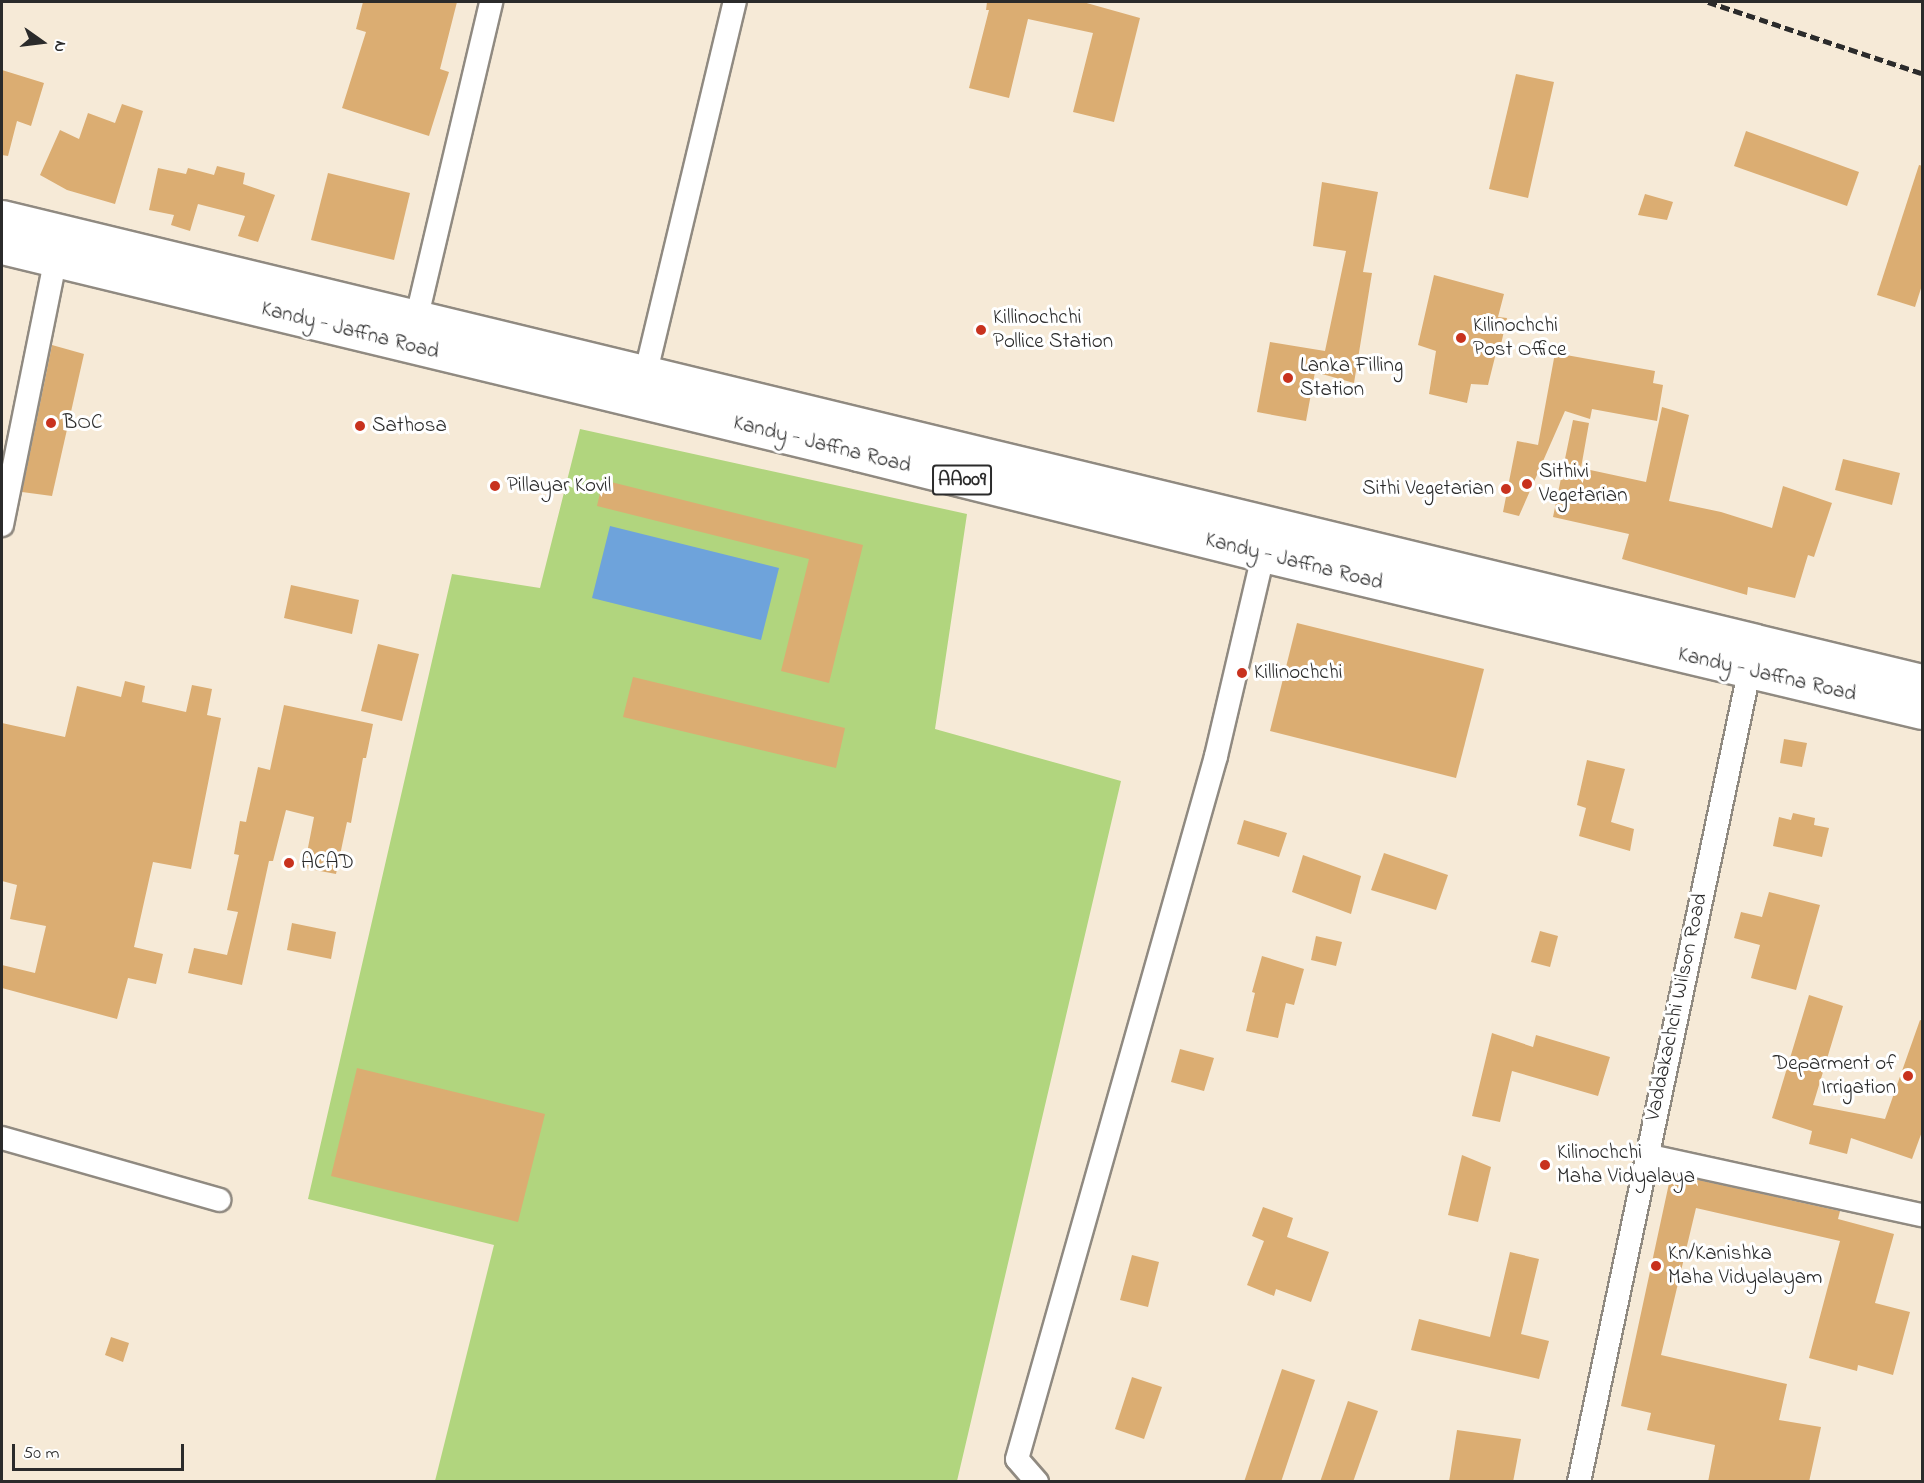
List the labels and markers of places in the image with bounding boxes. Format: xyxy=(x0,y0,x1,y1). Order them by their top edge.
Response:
place label: Killinochchi Pollice Station xyxy=(993,305,1113,355)
place label: Kilinochchi Post Office xyxy=(1473,313,1566,363)
marker: Killinochchi Pollice Station xyxy=(974,323,988,337)
marker: Kilinochchi Post Office xyxy=(1454,331,1468,345)
place label: Lanka Filling Station xyxy=(1300,353,1403,403)
marker: Lanka Filling Station xyxy=(1281,371,1295,385)
place label: BOC xyxy=(63,410,102,436)
place label: Sathosa xyxy=(372,413,447,439)
marker: BOC xyxy=(44,416,58,430)
marker: Sathosa xyxy=(353,419,367,433)
place label: Sithivi Vegetarian xyxy=(1539,459,1628,509)
place label: Pillayar Kovil xyxy=(507,473,611,499)
place label: Sithi Vegetarian xyxy=(1362,476,1494,502)
marker: Sithivi Vegetarian xyxy=(1520,477,1534,491)
marker: Pillayar Kovil xyxy=(488,479,502,493)
marker: Sithi Vegetarian xyxy=(1499,482,1513,496)
place label: Killinochchi xyxy=(1254,660,1342,686)
marker: Killinochchi xyxy=(1235,666,1249,680)
place label: ACAD xyxy=(301,850,354,876)
marker: ACAD xyxy=(282,856,296,870)
place label: Deparment of Irrigation xyxy=(1773,1051,1896,1101)
marker: Deparment of Irrigation xyxy=(1901,1069,1915,1083)
place label: Kilinochchi Maha Vidyalaya xyxy=(1557,1140,1695,1190)
marker: Kilinochchi Maha Vidyalaya xyxy=(1538,1158,1552,1172)
place label: Kn/Kanishka Maha Vidyalayam xyxy=(1668,1241,1822,1291)
marker: Kn/Kanishka Maha Vidyalayam xyxy=(1649,1259,1663,1273)

